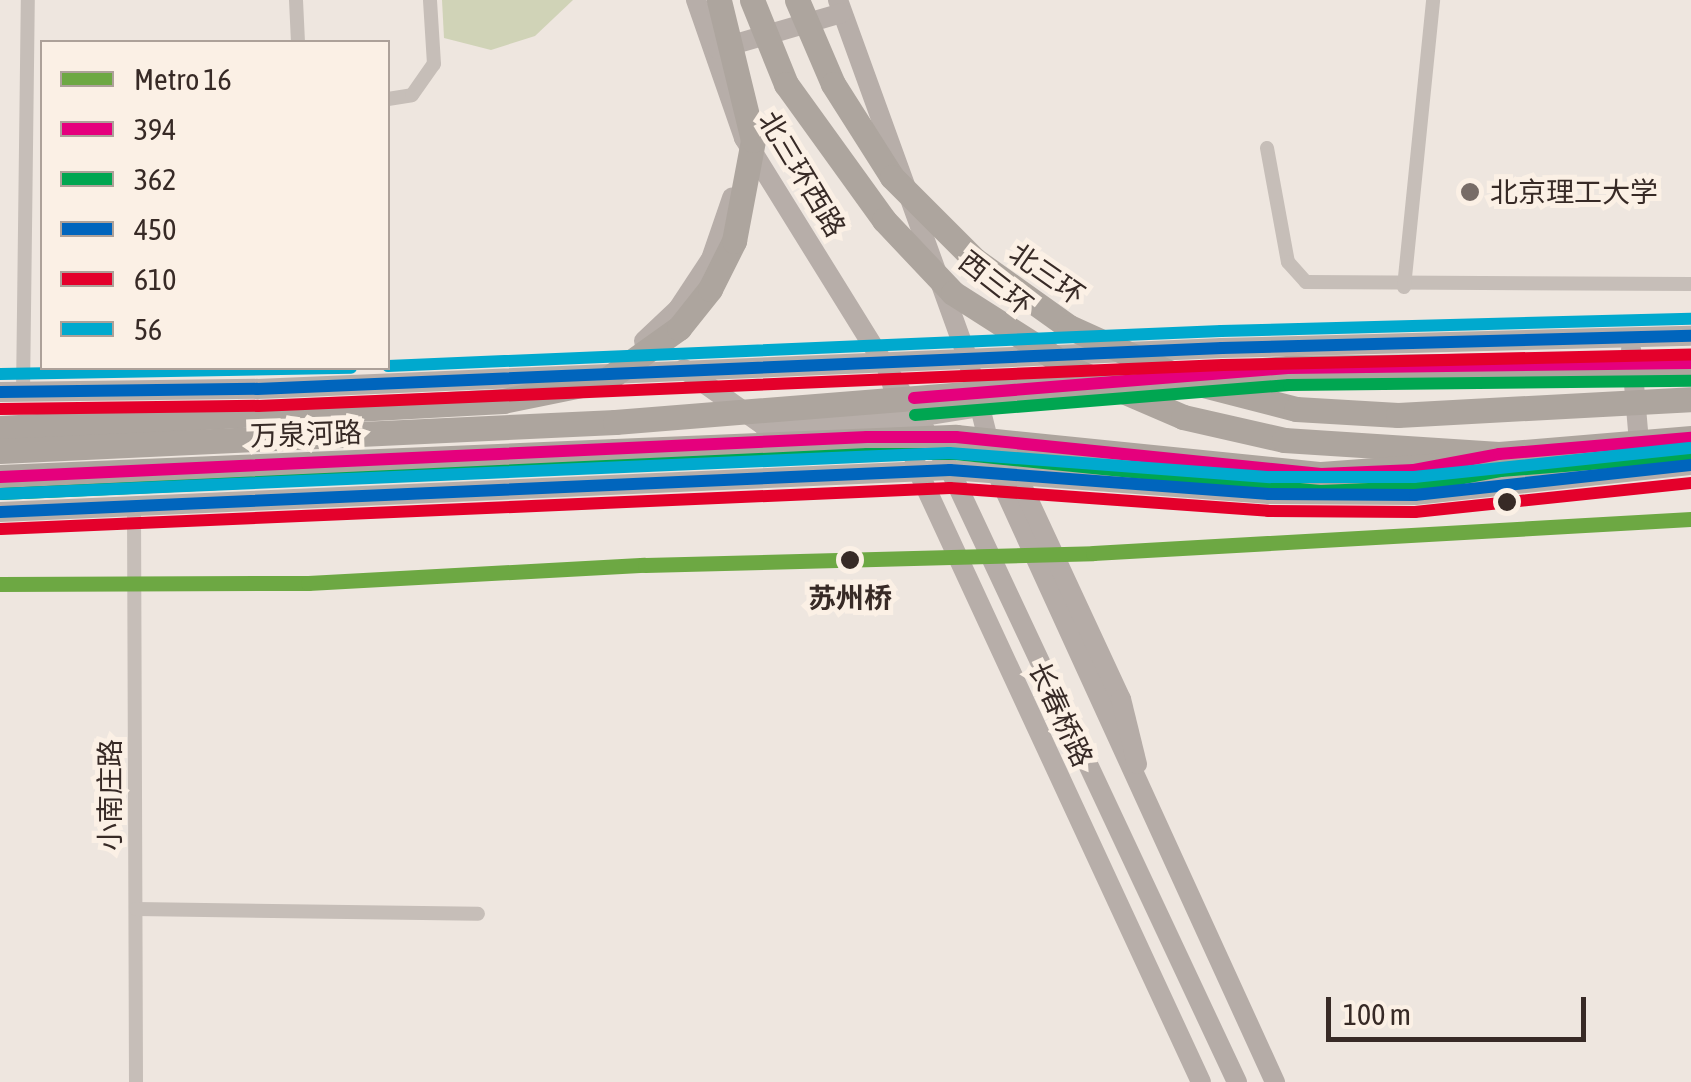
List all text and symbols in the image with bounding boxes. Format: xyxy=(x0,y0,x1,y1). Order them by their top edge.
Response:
legend xyxy=(40,40,390,370)
text: Metro 16 xyxy=(134,62,232,96)
street label: 北三环西路 xyxy=(752,105,852,243)
text: 394 xyxy=(134,112,176,146)
text: 362 xyxy=(134,162,176,196)
place label: 北京理工大学 xyxy=(1490,175,1658,209)
marker: 北京理工大学 xyxy=(1459,181,1481,203)
text: 450 xyxy=(134,212,176,246)
street label: 北三环 xyxy=(1003,236,1091,312)
street label: 西三环 xyxy=(953,244,1039,322)
text: 610 xyxy=(134,262,176,296)
text: 56 xyxy=(134,312,162,346)
street label: 万泉河路 xyxy=(249,415,363,453)
unlabelled marker xyxy=(1497,492,1517,512)
marker: 苏州桥 xyxy=(834,544,866,576)
place label: 苏州桥 xyxy=(808,581,892,615)
street label: 长春桥路 xyxy=(1022,656,1100,772)
street label: 小南庄路 xyxy=(93,739,127,851)
scale bar xyxy=(1331,977,1591,1039)
text: 100 m xyxy=(1343,997,1411,1031)

